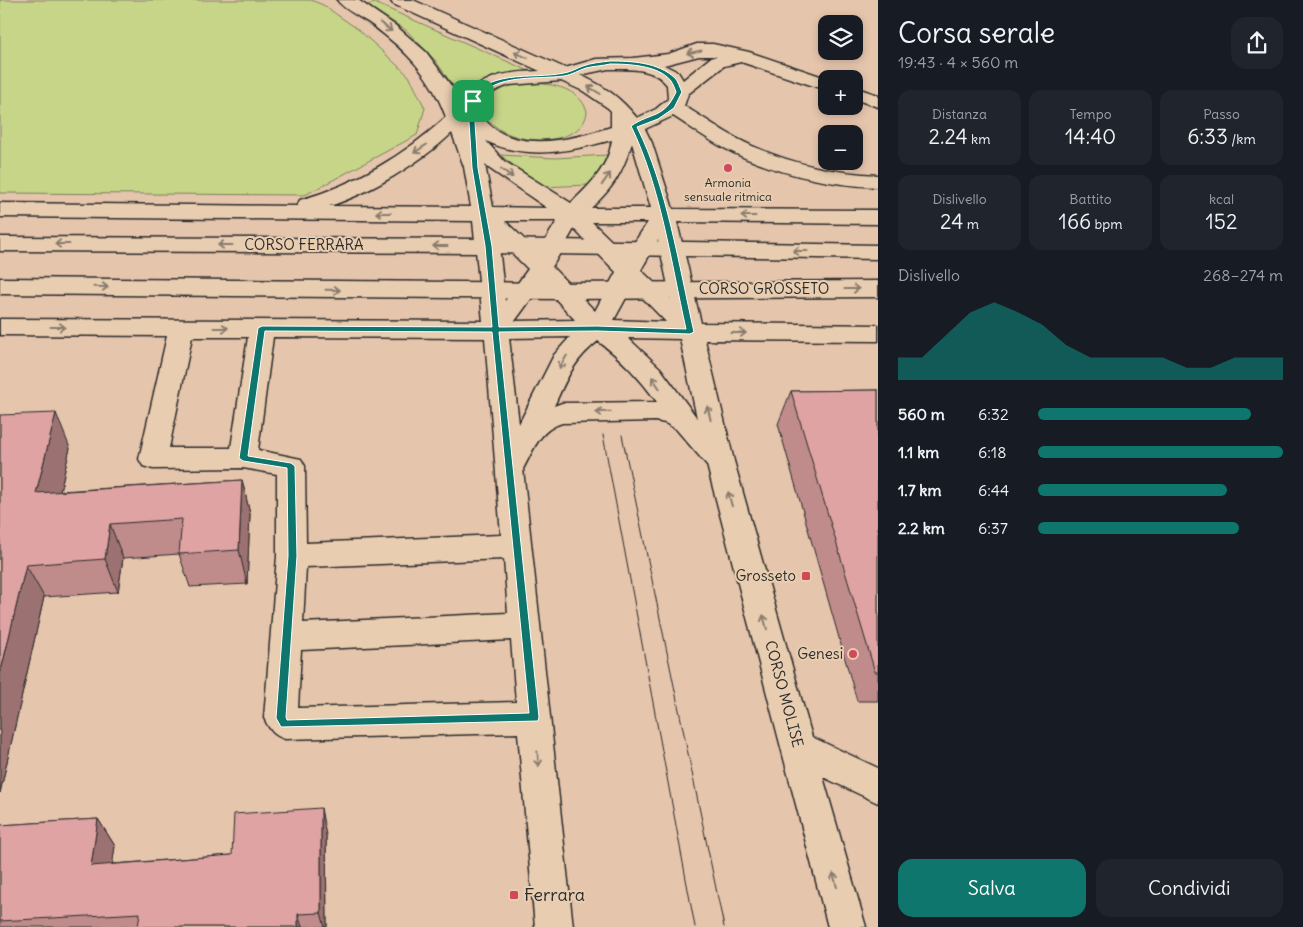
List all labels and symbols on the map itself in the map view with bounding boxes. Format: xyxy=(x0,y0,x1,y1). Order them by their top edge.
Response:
one-way arrow xyxy=(379,22,392,33)
one-way arrow xyxy=(686,47,702,57)
one-way arrow xyxy=(514,49,529,59)
pin xyxy=(452,80,494,122)
one-way arrow xyxy=(588,84,602,94)
one-way arrow xyxy=(413,144,427,154)
marker: Armonia sensuale ritmica xyxy=(722,162,734,174)
one-way arrow xyxy=(500,168,514,178)
one-way arrow xyxy=(601,173,611,187)
place label: Armonia sensuale ritmica xyxy=(684,175,772,204)
one-way arrow xyxy=(375,208,392,218)
one-way arrow xyxy=(740,211,756,221)
street label: CORSO FERRARA xyxy=(244,235,364,254)
one-way arrow xyxy=(54,239,70,249)
one-way arrow xyxy=(217,240,233,250)
one-way arrow xyxy=(432,241,448,251)
one-way arrow xyxy=(792,246,808,256)
street label: CORSO GROSSETO xyxy=(699,279,829,298)
one-way arrow xyxy=(92,282,109,292)
one-way arrow xyxy=(844,284,860,294)
one-way arrow xyxy=(324,285,341,295)
one-way arrow xyxy=(50,322,66,332)
one-way arrow xyxy=(212,323,228,333)
one-way arrow xyxy=(730,328,747,338)
one-way arrow xyxy=(557,355,567,369)
one-way arrow xyxy=(651,376,661,390)
one-way arrow xyxy=(704,406,713,422)
one-way arrow xyxy=(595,407,612,417)
one-way arrow xyxy=(725,491,735,507)
place label: Grosseto xyxy=(736,566,796,585)
marker: Grosseto xyxy=(800,570,812,582)
one-way arrow xyxy=(759,614,769,630)
street label: CORSO MOLISE xyxy=(761,638,808,750)
place label: Genesi xyxy=(797,644,843,663)
marker: Genesi xyxy=(847,648,859,660)
one-way arrow xyxy=(533,750,543,766)
one-way arrow xyxy=(829,872,839,888)
place label: Ferrara xyxy=(524,883,585,906)
marker: Ferrara xyxy=(508,889,520,901)

